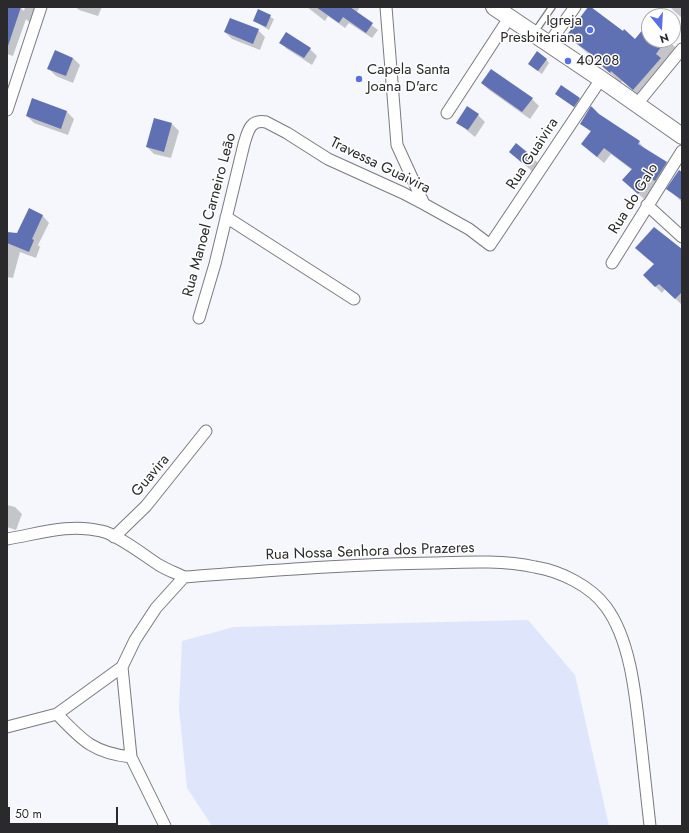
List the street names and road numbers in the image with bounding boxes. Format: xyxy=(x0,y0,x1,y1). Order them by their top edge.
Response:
street label: Rua Guaivira xyxy=(503,115,563,193)
street label: Rua Manoel Carneiro Leão xyxy=(179,131,241,299)
street label: Travessa Guaivira xyxy=(327,134,433,198)
street label: Rua do Galo xyxy=(605,160,663,238)
street label: Guavira xyxy=(128,451,174,501)
street label: Rua Nossa Senhora dos Prazeres xyxy=(265,539,475,565)

